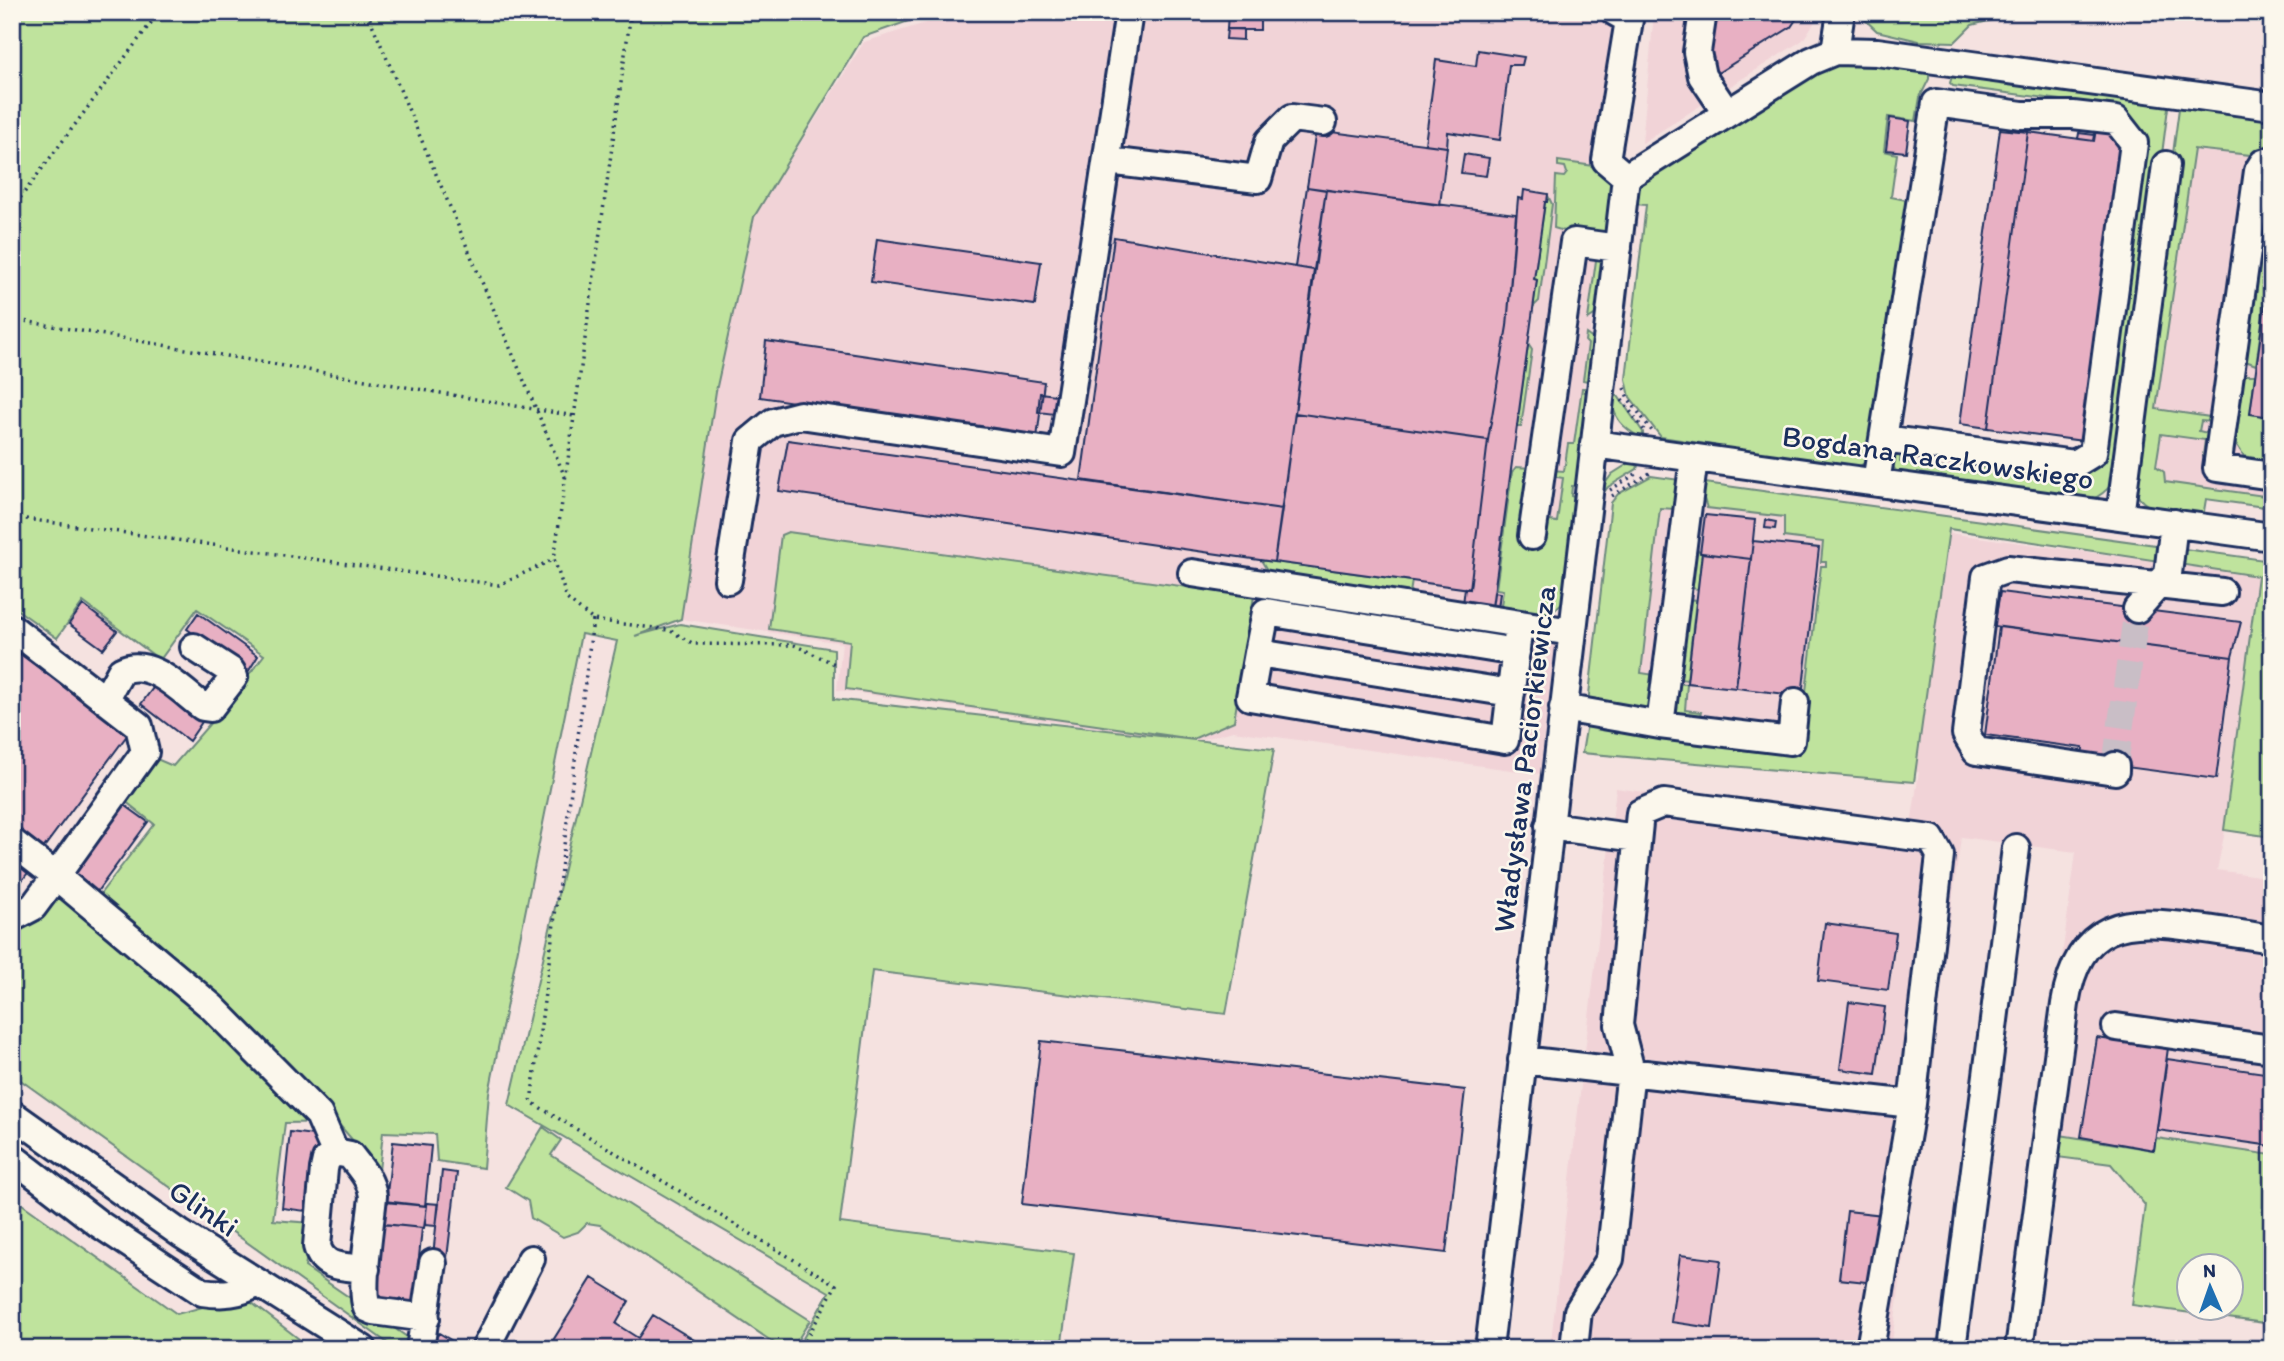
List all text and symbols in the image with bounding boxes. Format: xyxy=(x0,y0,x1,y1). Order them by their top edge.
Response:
street label: Bogdana Raczkowskiego xyxy=(1780,417,2096,497)
street label: Władysława Paciorkiewicza xyxy=(1484,583,1564,935)
street label: Glinki xyxy=(162,1171,246,1245)
north arrow xyxy=(2176,1252,2246,1322)
text: N xyxy=(2203,1259,2216,1282)

